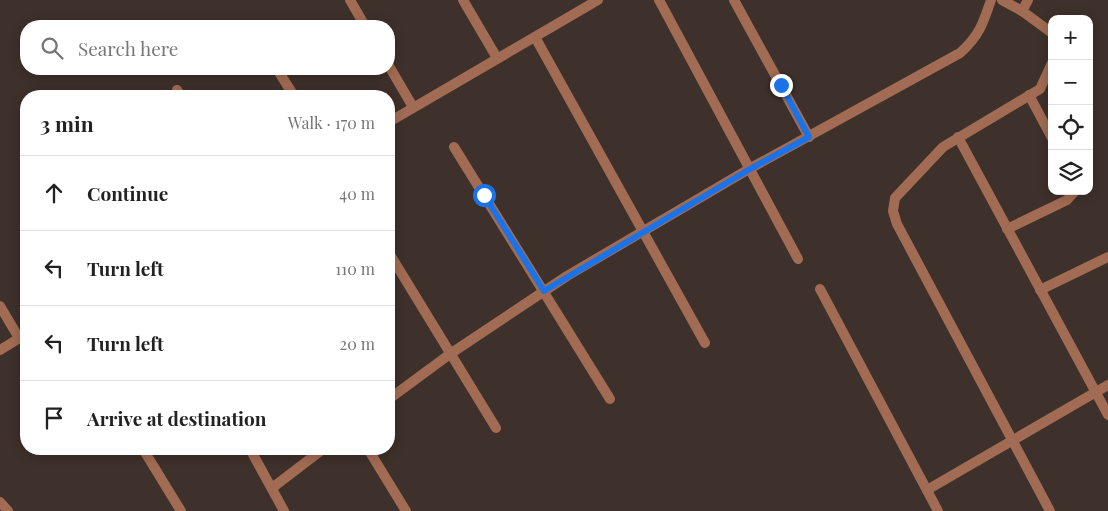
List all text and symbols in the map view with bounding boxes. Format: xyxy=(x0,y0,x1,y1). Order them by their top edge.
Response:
map controls xyxy=(1048,15,1093,195)
button: + xyxy=(1048,15,1093,60)
search box xyxy=(20,20,395,75)
icon: search xyxy=(38,34,66,62)
text: Search here xyxy=(78,35,178,61)
button: − xyxy=(1048,60,1093,105)
route end xyxy=(770,74,793,97)
button: locate xyxy=(1048,105,1093,150)
text: 3 min xyxy=(40,109,94,137)
text: Walk · 170 m xyxy=(288,112,375,133)
button: layers xyxy=(1048,150,1093,195)
icon: ahead xyxy=(40,179,68,207)
text: Continue xyxy=(87,180,168,206)
text: 40 m xyxy=(339,183,375,204)
route start xyxy=(473,184,496,207)
icon: left xyxy=(40,254,68,282)
text: Turn left xyxy=(87,255,164,281)
text: 110 m xyxy=(335,258,375,279)
icon: left xyxy=(40,329,68,357)
text: Turn left xyxy=(87,330,164,356)
text: 20 m xyxy=(340,333,375,354)
icon: arrive xyxy=(40,404,68,432)
text: Arrive at destination xyxy=(87,405,267,431)

